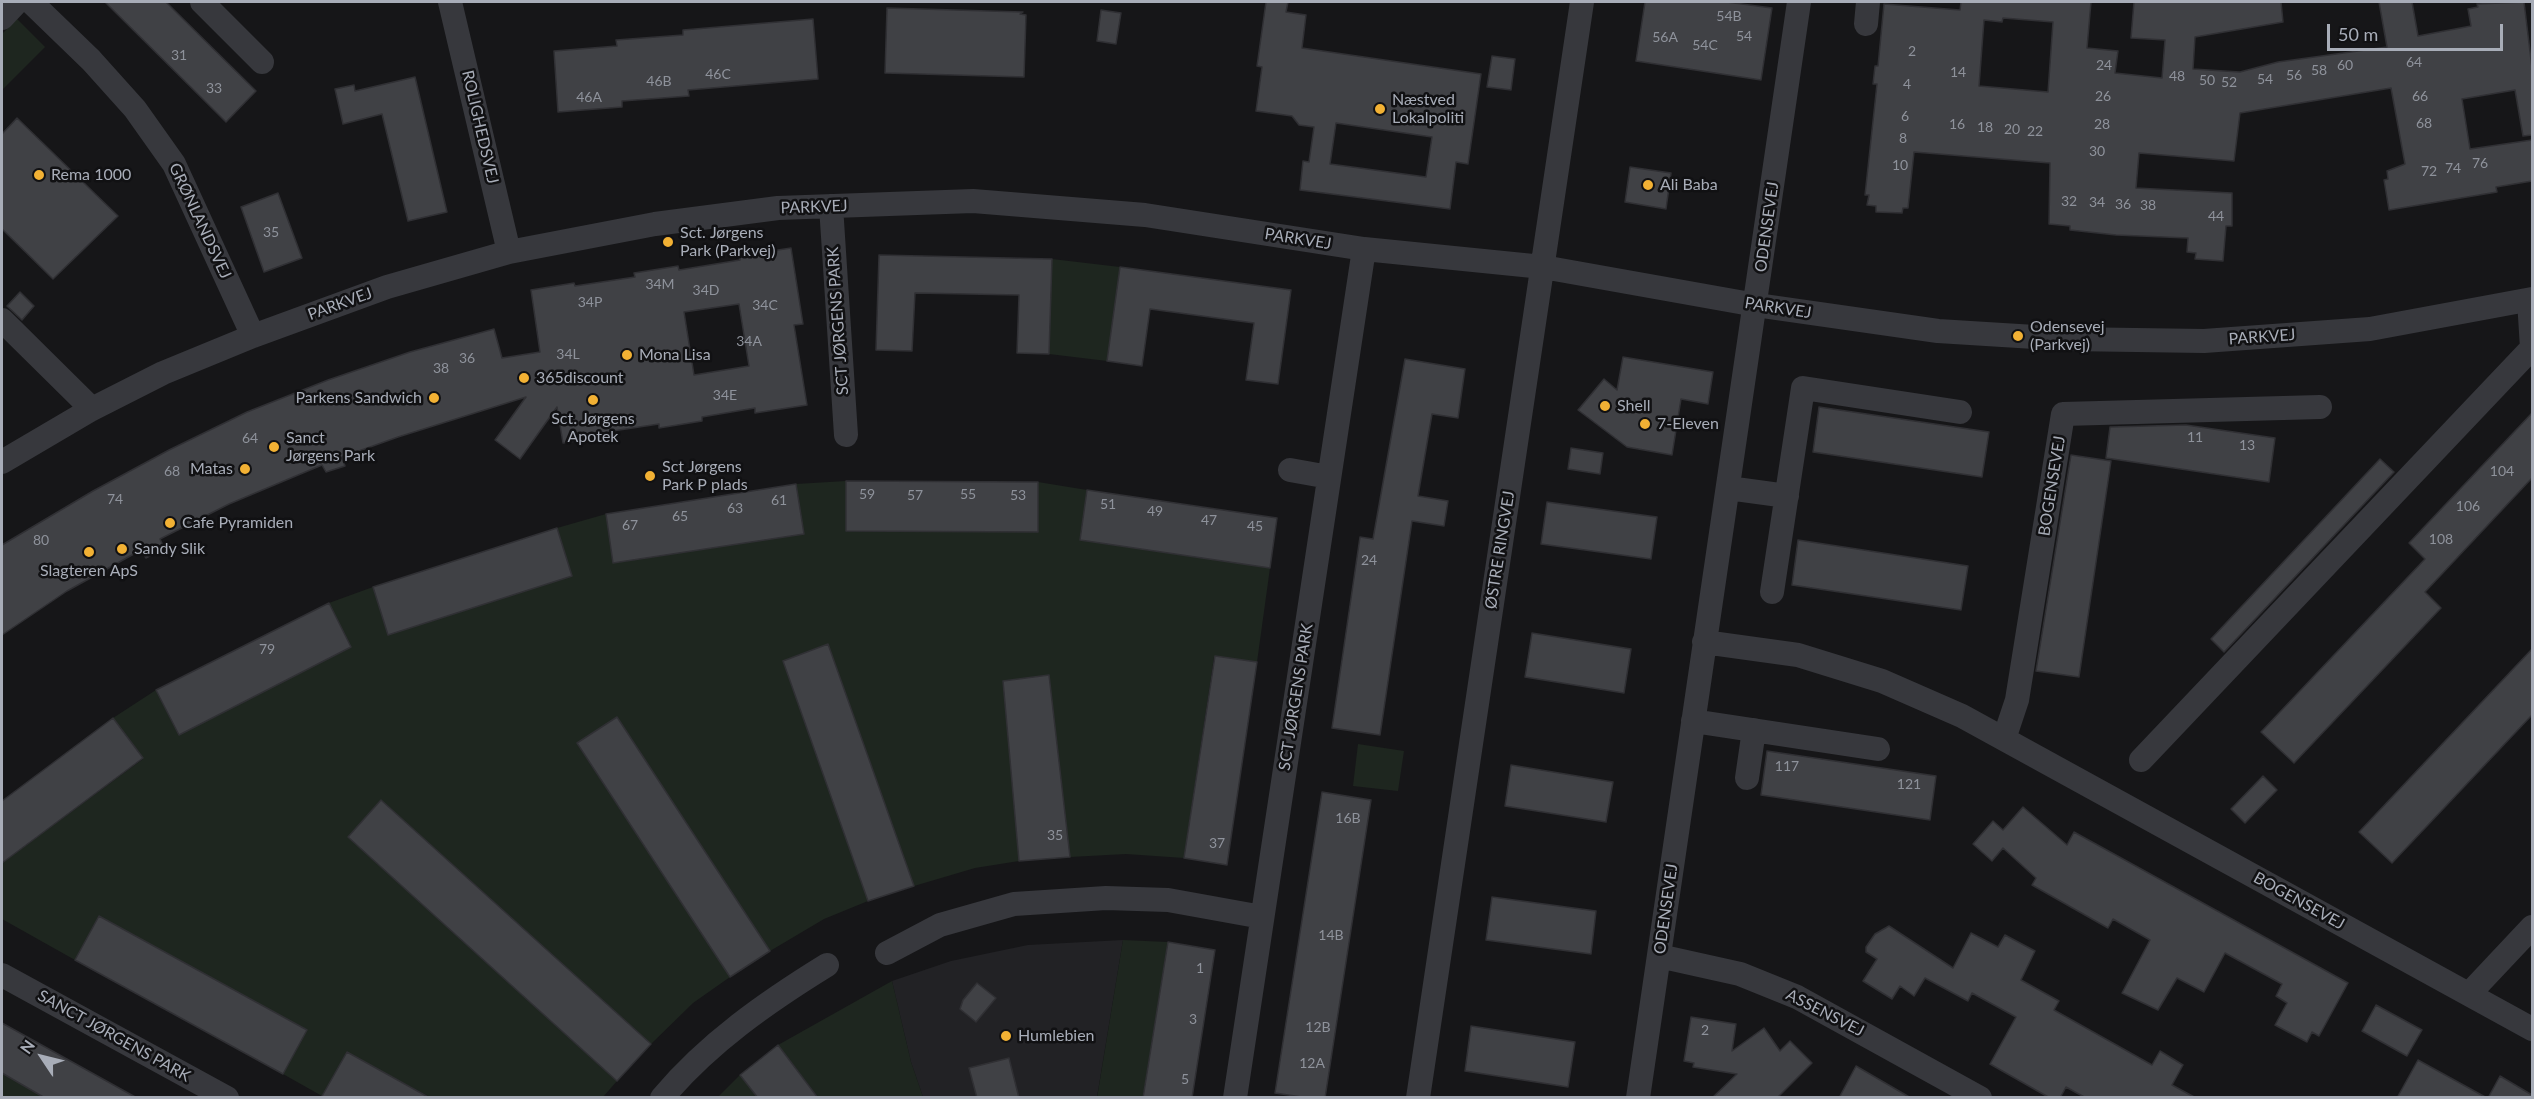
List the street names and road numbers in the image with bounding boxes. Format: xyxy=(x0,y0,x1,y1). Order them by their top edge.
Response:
street label: ROLIGHEDSVEJ xyxy=(458,68,502,186)
street label: GRØNLANDSVEJ xyxy=(165,160,235,282)
street label: ODENSEVEJ xyxy=(1751,181,1783,273)
street label: PARKVEJ xyxy=(780,196,848,218)
street label: PARKVEJ xyxy=(1263,224,1333,254)
street label: SCT JØRGENS PARK xyxy=(823,246,853,396)
street label: PARKVEJ xyxy=(305,284,375,324)
street label: PARKVEJ xyxy=(1743,293,1813,323)
street label: PARKVEJ xyxy=(2228,325,2296,349)
street label: BOGENSEVEJ xyxy=(2035,435,2069,537)
street label: ØSTRE RINGVEJ xyxy=(1481,490,1519,610)
street label: SCT JØRGENS PARK xyxy=(1275,622,1317,772)
street label: ODENSEVEJ xyxy=(1650,863,1682,955)
street label: BOGENSEVEJ xyxy=(2250,868,2348,934)
street label: ASSENSVEJ xyxy=(1783,985,1867,1041)
street label: SANCT JØRGENS PARK xyxy=(34,986,194,1086)

